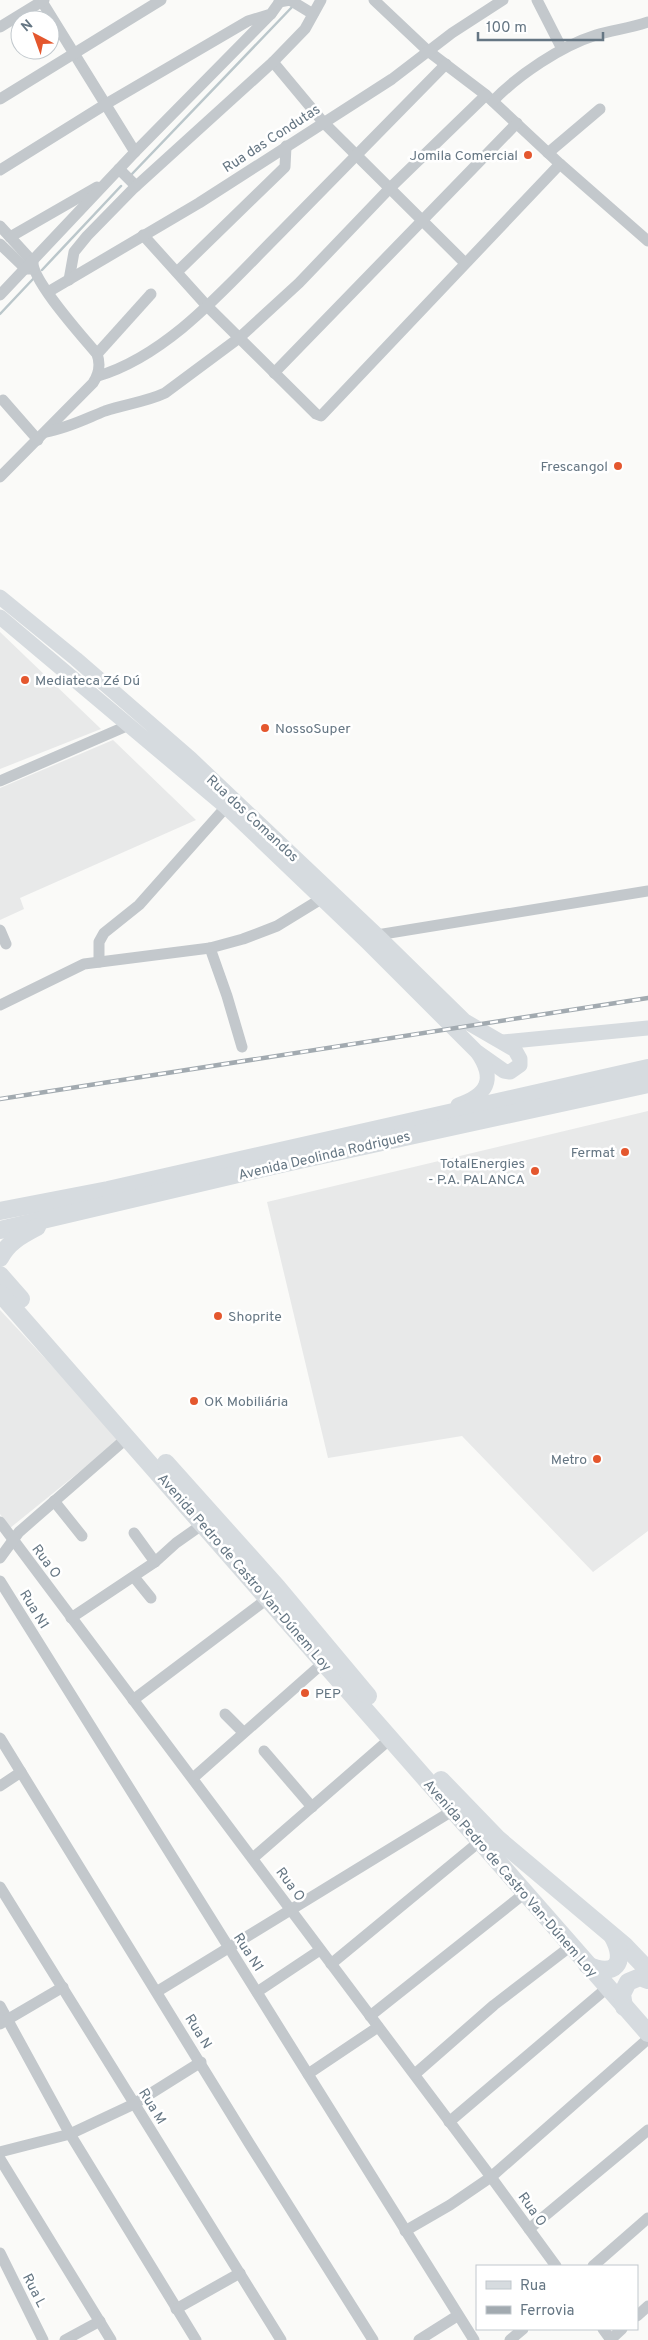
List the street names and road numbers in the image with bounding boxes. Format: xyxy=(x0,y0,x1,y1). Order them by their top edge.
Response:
street label: Rua das Condutas xyxy=(220,101,324,177)
street label: Rua dos Comandos xyxy=(202,772,302,866)
street label: Avenida Deolinda Rodrigues xyxy=(237,1128,412,1185)
street label: Avenida Pedro de Castro Van-Dúnem Loy xyxy=(153,1471,334,1675)
street label: Rua O xyxy=(28,1542,64,1582)
street label: Rua N1 xyxy=(15,1587,52,1632)
street label: Avenida Pedro de Castro Van-Dúnem Loy xyxy=(419,1777,600,1981)
street label: Rua O xyxy=(272,1865,308,1905)
street label: Rua N1 xyxy=(229,1930,267,1975)
street label: Rua N xyxy=(181,2011,215,2052)
street label: Rua M xyxy=(134,2086,169,2128)
street label: Rua O xyxy=(514,2190,550,2230)
street label: Rua L xyxy=(18,2271,49,2311)

